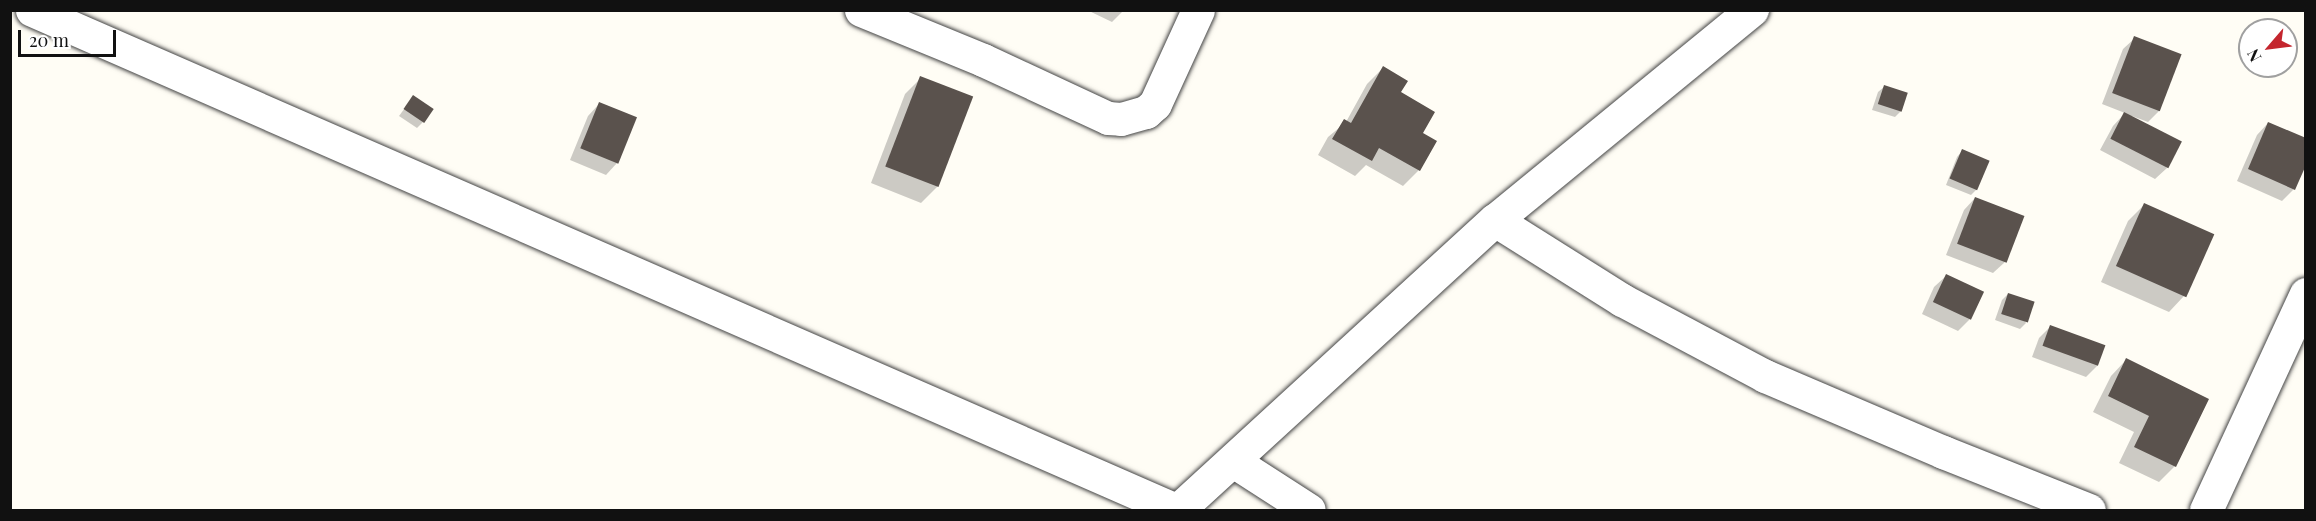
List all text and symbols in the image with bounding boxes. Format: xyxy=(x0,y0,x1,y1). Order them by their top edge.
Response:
scale bar xyxy=(21,18,118,56)
north arrow xyxy=(2238,18,2298,78)
text: 20 m xyxy=(29,28,69,52)
text: N xyxy=(2241,46,2265,66)

